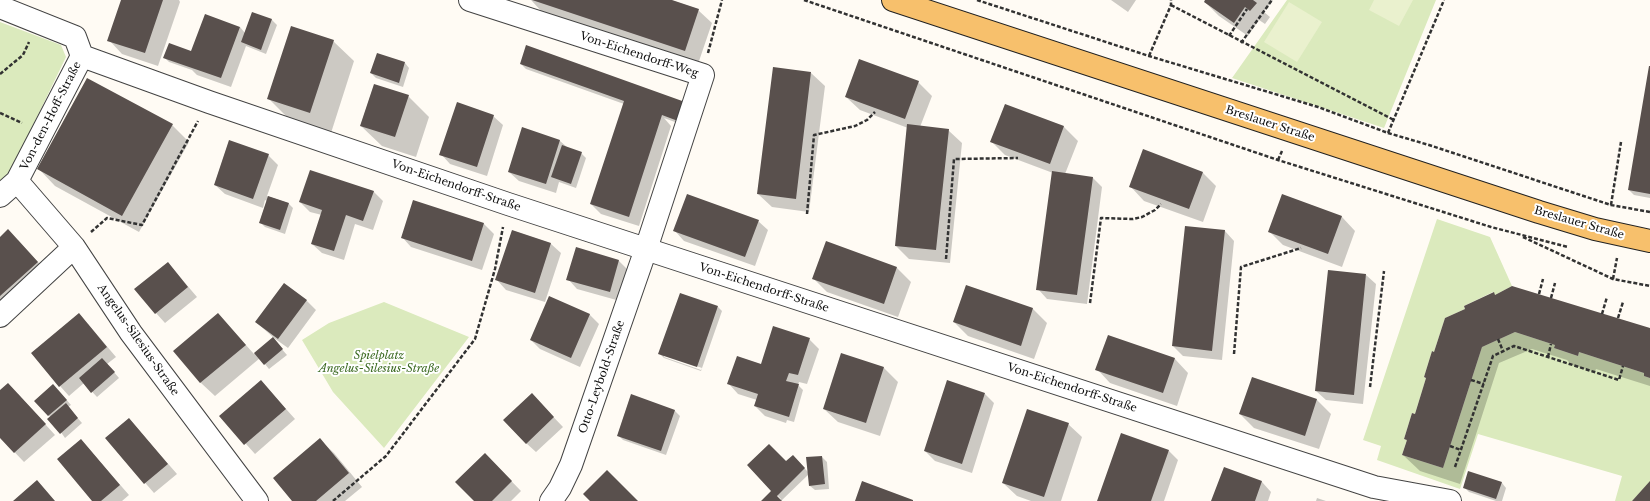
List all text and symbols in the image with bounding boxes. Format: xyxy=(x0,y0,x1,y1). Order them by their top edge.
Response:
street label: Von-Eichendorff-Weg xyxy=(578,30,700,80)
street label: Von-den-Hoff-Straße xyxy=(18,59,84,173)
street label: Breslauer Straße xyxy=(1224,103,1316,145)
street label: Von-Eichendorff-Straße xyxy=(390,158,522,214)
street label: Breslauer Straße xyxy=(1533,204,1625,242)
street label: Von-Eichendorff-Straße xyxy=(697,261,831,315)
street label: Angelus-Silesius-Straße xyxy=(94,282,182,398)
street label: Otto-Leybold-Straße xyxy=(576,319,628,435)
park label: Spielplatz Angelus-Silesius-Straße xyxy=(319,349,439,375)
street label: Von-Eichendorff-Straße xyxy=(1005,361,1139,415)

